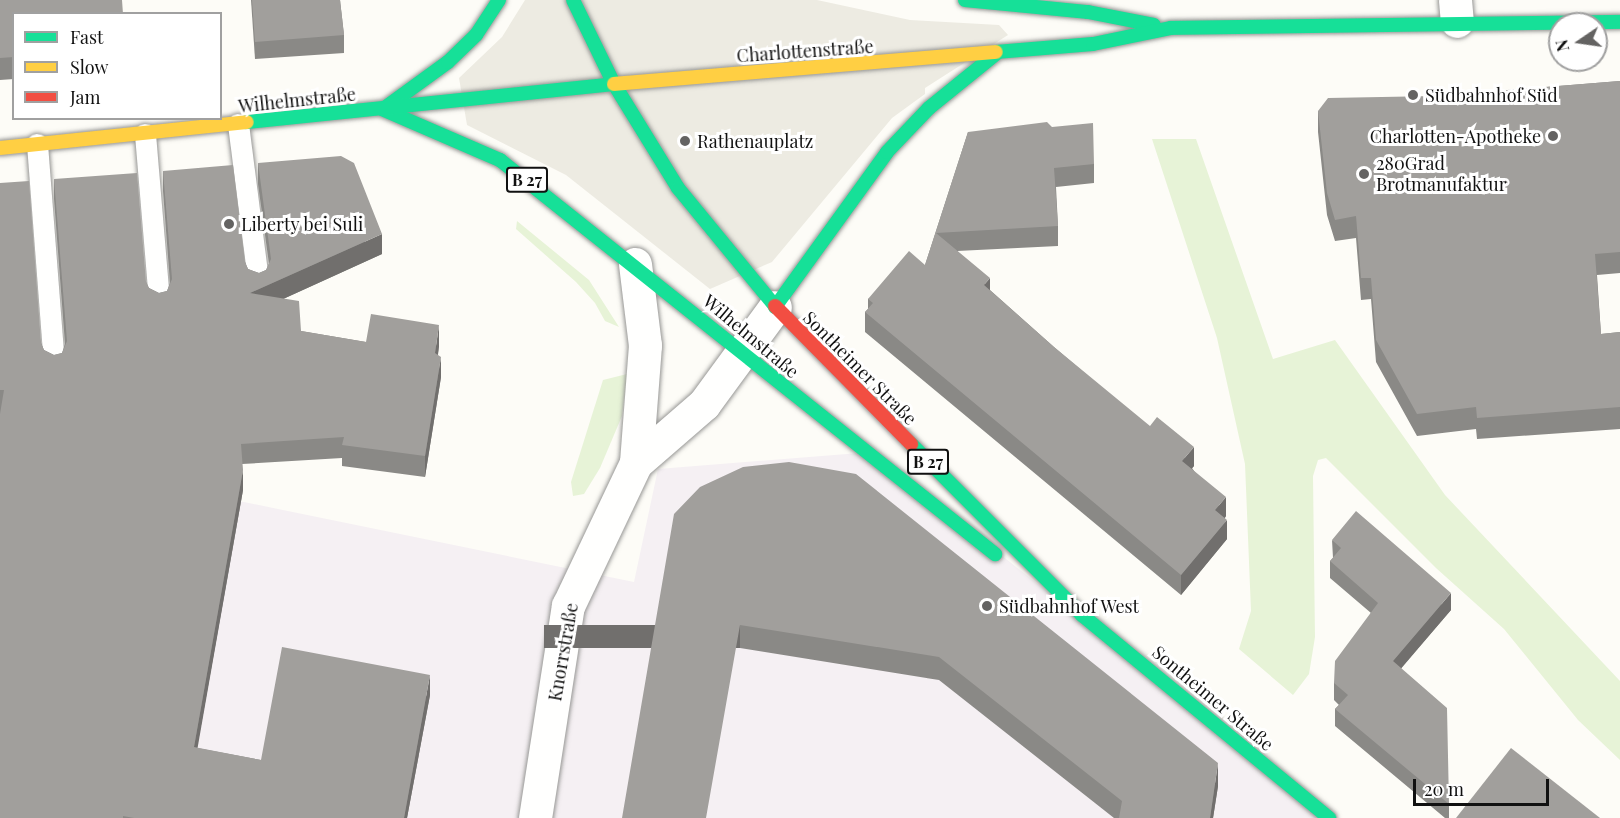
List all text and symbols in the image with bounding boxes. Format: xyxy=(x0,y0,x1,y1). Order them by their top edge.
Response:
legend xyxy=(12,12,222,120)
north arrow xyxy=(1548,12,1608,72)
text: Fast xyxy=(70,25,103,49)
street label: Charlottenstraße xyxy=(736,35,874,67)
text: N xyxy=(1550,38,1573,54)
text: Slow xyxy=(70,55,108,79)
street label: Wilhelmstraße xyxy=(237,83,357,117)
place label: Südbahnhof Süd xyxy=(1425,84,1558,106)
text: Jam xyxy=(70,85,100,109)
marker: Südbahnhof Süd xyxy=(1406,88,1420,102)
place label: Charlotten-Apotheke xyxy=(1370,125,1541,147)
marker: Charlotten-Apotheke xyxy=(1546,129,1560,143)
place label: Rathenauplatz xyxy=(697,130,813,152)
marker: Rathenauplatz xyxy=(678,134,692,148)
place label: 280Grad Brotmanufaktur xyxy=(1376,153,1507,195)
road number: B 27 xyxy=(504,167,550,193)
marker: 280Grad Brotmanufaktur xyxy=(1357,167,1371,181)
place label: Liberty bei Suli xyxy=(241,213,364,235)
marker: Liberty bei Suli xyxy=(222,217,236,231)
street label: Wilhelmstraße xyxy=(699,290,803,382)
street label: Sontheimer Straße xyxy=(799,307,921,429)
road number: B 27 xyxy=(906,449,950,475)
place label: Südbahnhof West xyxy=(999,595,1140,617)
marker: Südbahnhof West xyxy=(980,599,994,613)
street label: Knorrstraße xyxy=(544,601,582,703)
street label: Sontheimer Straße xyxy=(1148,641,1278,755)
scale bar xyxy=(1416,767,1552,805)
text: 20 m xyxy=(1424,777,1464,801)

